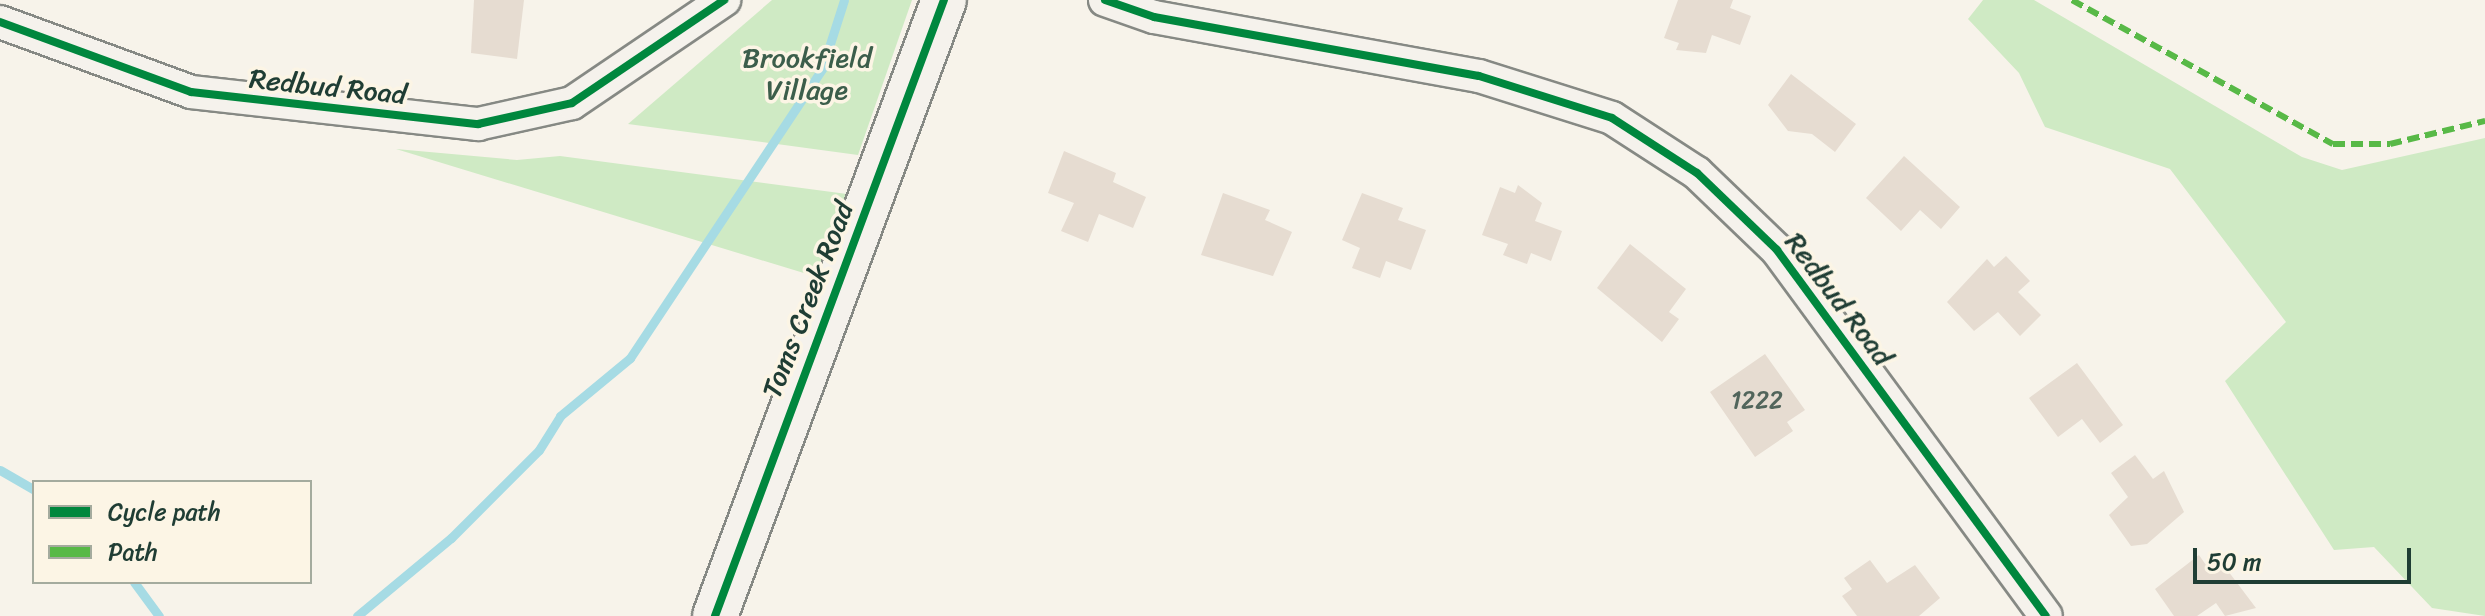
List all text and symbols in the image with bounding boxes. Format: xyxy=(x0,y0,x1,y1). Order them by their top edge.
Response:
park label: Brookfield Village xyxy=(742,41,872,107)
street label: Redbud Road xyxy=(248,62,408,112)
street label: Toms Creek Road xyxy=(755,196,861,404)
street label: Redbud Road xyxy=(1778,226,1900,372)
house number: 1222 xyxy=(1731,387,1783,415)
legend xyxy=(32,480,312,584)
text: Cycle path xyxy=(108,491,221,533)
text: Path xyxy=(108,531,158,573)
scale bar xyxy=(2197,532,2415,582)
text: 50 m xyxy=(2207,541,2262,583)

